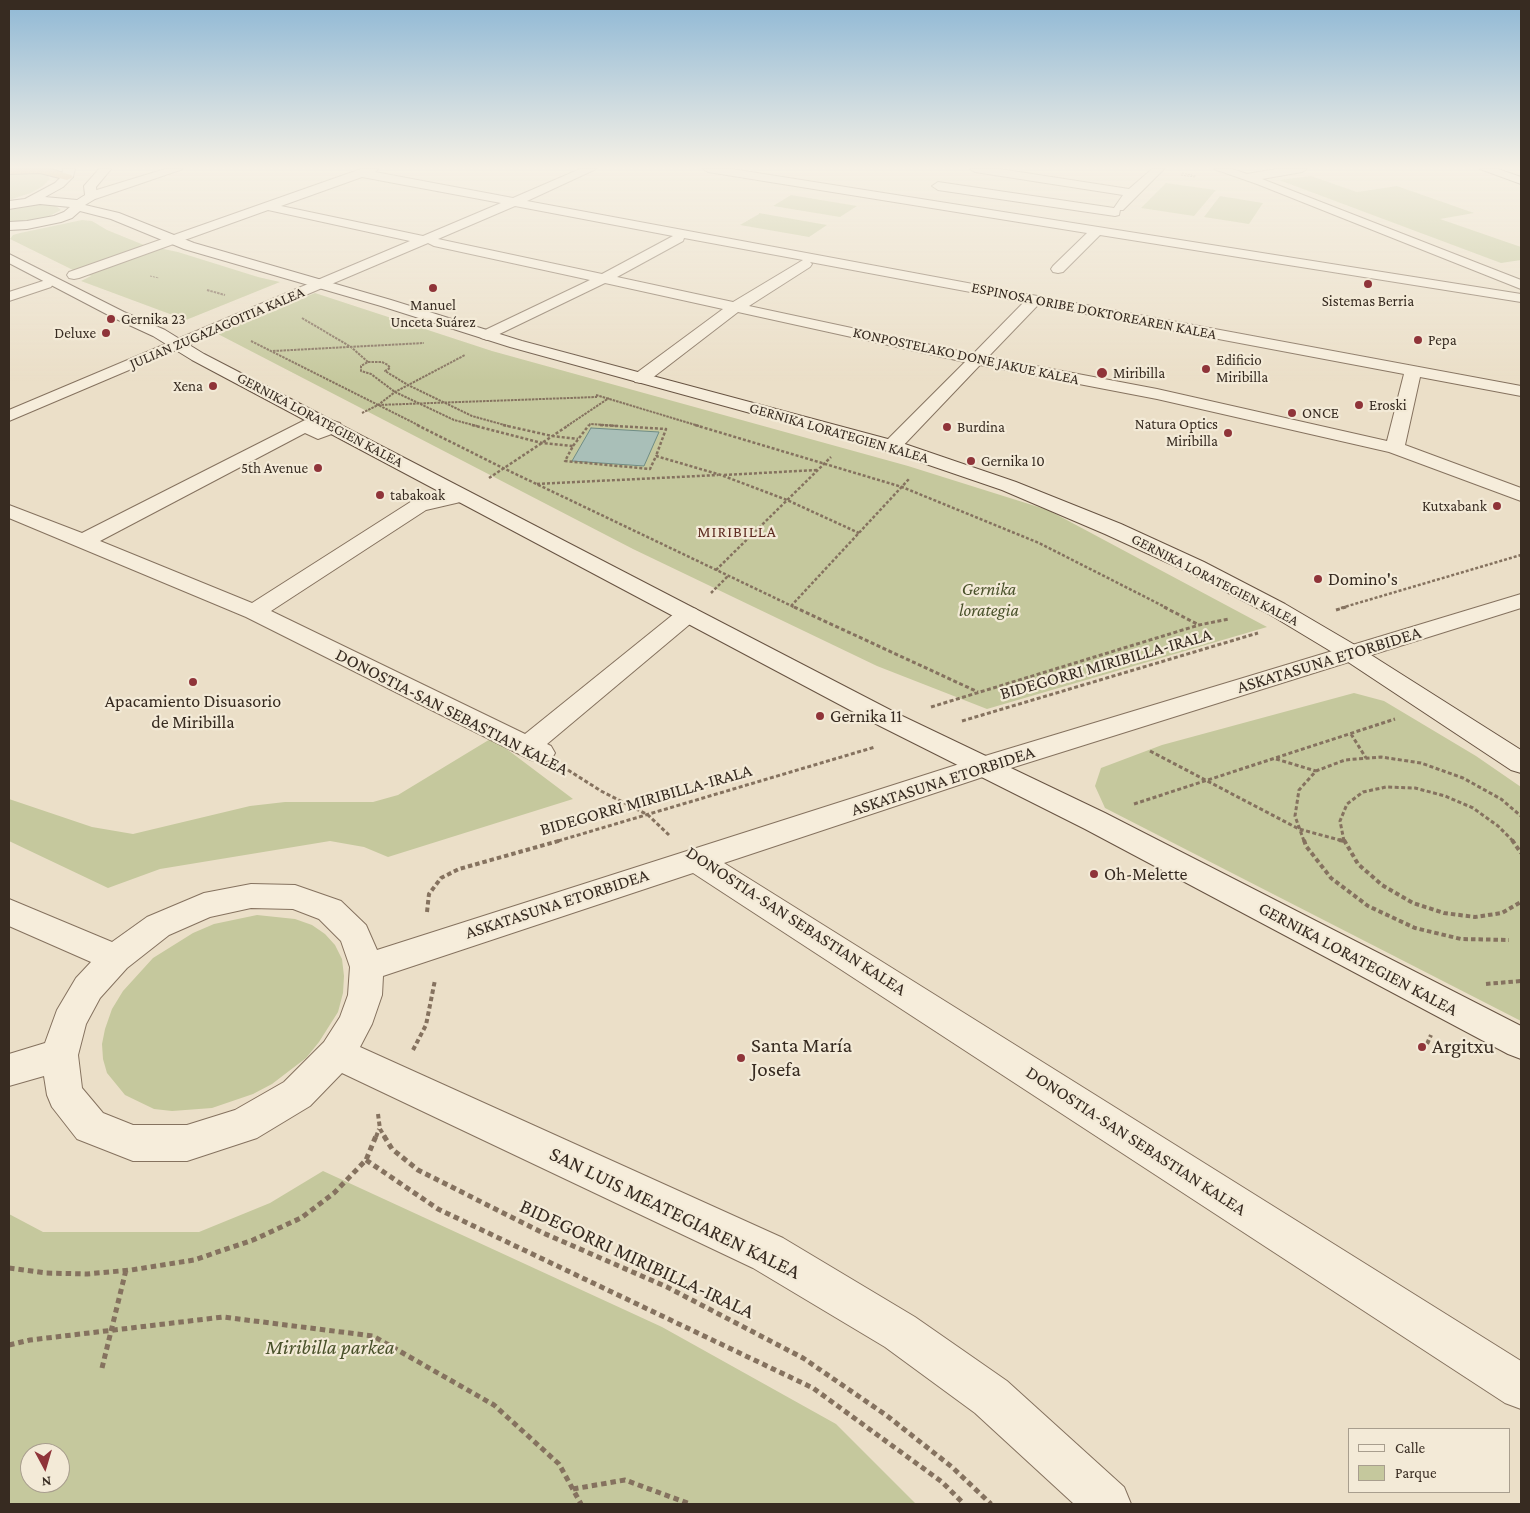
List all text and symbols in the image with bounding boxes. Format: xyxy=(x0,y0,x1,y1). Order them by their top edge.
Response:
street label: ESPINOSA ORIBE DOKTOREAREN KALEA xyxy=(970,278,1218,344)
marker: Sistemas Berria xyxy=(1362,278,1374,290)
marker: Manuel Unceta Suárez xyxy=(427,282,439,294)
street label: JULIAN ZUGAZAGOITIA KALEA xyxy=(127,283,307,373)
place label: Sistemas Berria xyxy=(1322,292,1414,310)
place label: Manuel Unceta Suárez xyxy=(390,296,476,331)
place label: Gernika 23 xyxy=(121,310,186,328)
marker: Gernika 23 xyxy=(105,313,117,325)
street label: KONPOSTELAKO DONE JAKUE KALEA xyxy=(851,323,1081,389)
place label: Deluxe xyxy=(54,324,96,342)
marker: Deluxe xyxy=(100,327,112,339)
place label: Pepa xyxy=(1428,331,1457,349)
marker: Pepa xyxy=(1412,334,1424,346)
place label: Edificio Miribilla xyxy=(1216,351,1268,386)
marker: Edificio Miribilla xyxy=(1200,363,1212,375)
place label: Miribilla xyxy=(1113,364,1165,382)
marker: Miribilla xyxy=(1095,366,1109,380)
street label: GERNIKA LORATEGIEN KALEA xyxy=(234,369,406,471)
place label: Xena xyxy=(173,377,203,395)
marker: Xena xyxy=(207,380,219,392)
place label: Eroski xyxy=(1369,396,1407,414)
street label: GERNIKA LORATEGIEN KALEA xyxy=(747,399,931,467)
marker: Eroski xyxy=(1353,399,1365,411)
place label: ONCE xyxy=(1302,404,1339,422)
marker: ONCE xyxy=(1286,407,1298,419)
place label: Natura Optics Miribilla xyxy=(1135,415,1218,450)
place label: Burdina xyxy=(957,418,1005,436)
marker: Burdina xyxy=(941,421,953,433)
marker: Natura Optics Miribilla xyxy=(1222,427,1234,439)
place label: Gernika 10 xyxy=(981,452,1045,470)
marker: Gernika 10 xyxy=(965,455,977,467)
place label: 5th Avenue xyxy=(241,459,308,477)
marker: 5th Avenue xyxy=(312,462,324,474)
place label: tabakoak xyxy=(390,486,445,504)
marker: tabakoak xyxy=(374,489,386,501)
place label: Kutxabank xyxy=(1422,497,1487,515)
marker: Kutxabank xyxy=(1491,500,1503,512)
district label: MIRIBILLA xyxy=(696,522,778,542)
street label: GERNIKA LORATEGIEN KALEA xyxy=(1128,530,1302,630)
place label: Domino's xyxy=(1328,568,1398,590)
marker: Domino's xyxy=(1312,573,1324,585)
park label: Gernika lorategia xyxy=(959,578,1019,620)
street label: ASKATASUNA ETORBIDEA xyxy=(1234,622,1424,698)
street label: BIDEGORRI MIRIBILLA-IRALA xyxy=(998,623,1214,705)
street label: DONOSTIA-SAN SEBASTIAN KALEA xyxy=(332,644,572,780)
marker: Apacamiento Disuasorio de Miribilla xyxy=(187,676,199,688)
place label: Apacamiento Disuasorio de Miribilla xyxy=(105,690,281,732)
place label: Gernika 11 xyxy=(830,705,902,727)
marker: Gernika 11 xyxy=(814,710,826,722)
street label: ASKATASUNA ETORBIDEA xyxy=(849,741,1037,821)
street label: BIDEGORRI MIRIBILLA-IRALA xyxy=(538,759,754,841)
street label: DONOSTIA-SAN SEBASTIAN KALEA xyxy=(682,842,910,1000)
place label: Oh-Melette xyxy=(1104,863,1187,885)
street label: ASKATASUNA ETORBIDEA xyxy=(463,864,651,944)
marker: Oh-Melette xyxy=(1088,868,1100,880)
street label: GERNIKA LORATEGIEN KALEA xyxy=(1255,897,1461,1021)
place label: Santa María Josefa xyxy=(751,1033,852,1083)
place label: Argitxu xyxy=(1432,1034,1494,1060)
marker: Argitxu xyxy=(1416,1041,1428,1053)
marker: Santa María Josefa xyxy=(735,1052,747,1064)
street label: DONOSTIA-SAN SEBASTIAN KALEA xyxy=(1022,1062,1250,1220)
street label: SAN LUIS MEATEGIAREN KALEA xyxy=(545,1141,805,1285)
street label: BIDEGORRI MIRIBILLA-IRALA xyxy=(516,1194,758,1324)
park label: Miribilla parkea xyxy=(265,1335,395,1361)
legend xyxy=(1348,1428,1510,1493)
text: Calle xyxy=(1395,1440,1425,1456)
north arrow xyxy=(20,1443,70,1493)
text: Parque xyxy=(1395,1465,1436,1481)
text: N xyxy=(41,1473,52,1490)

